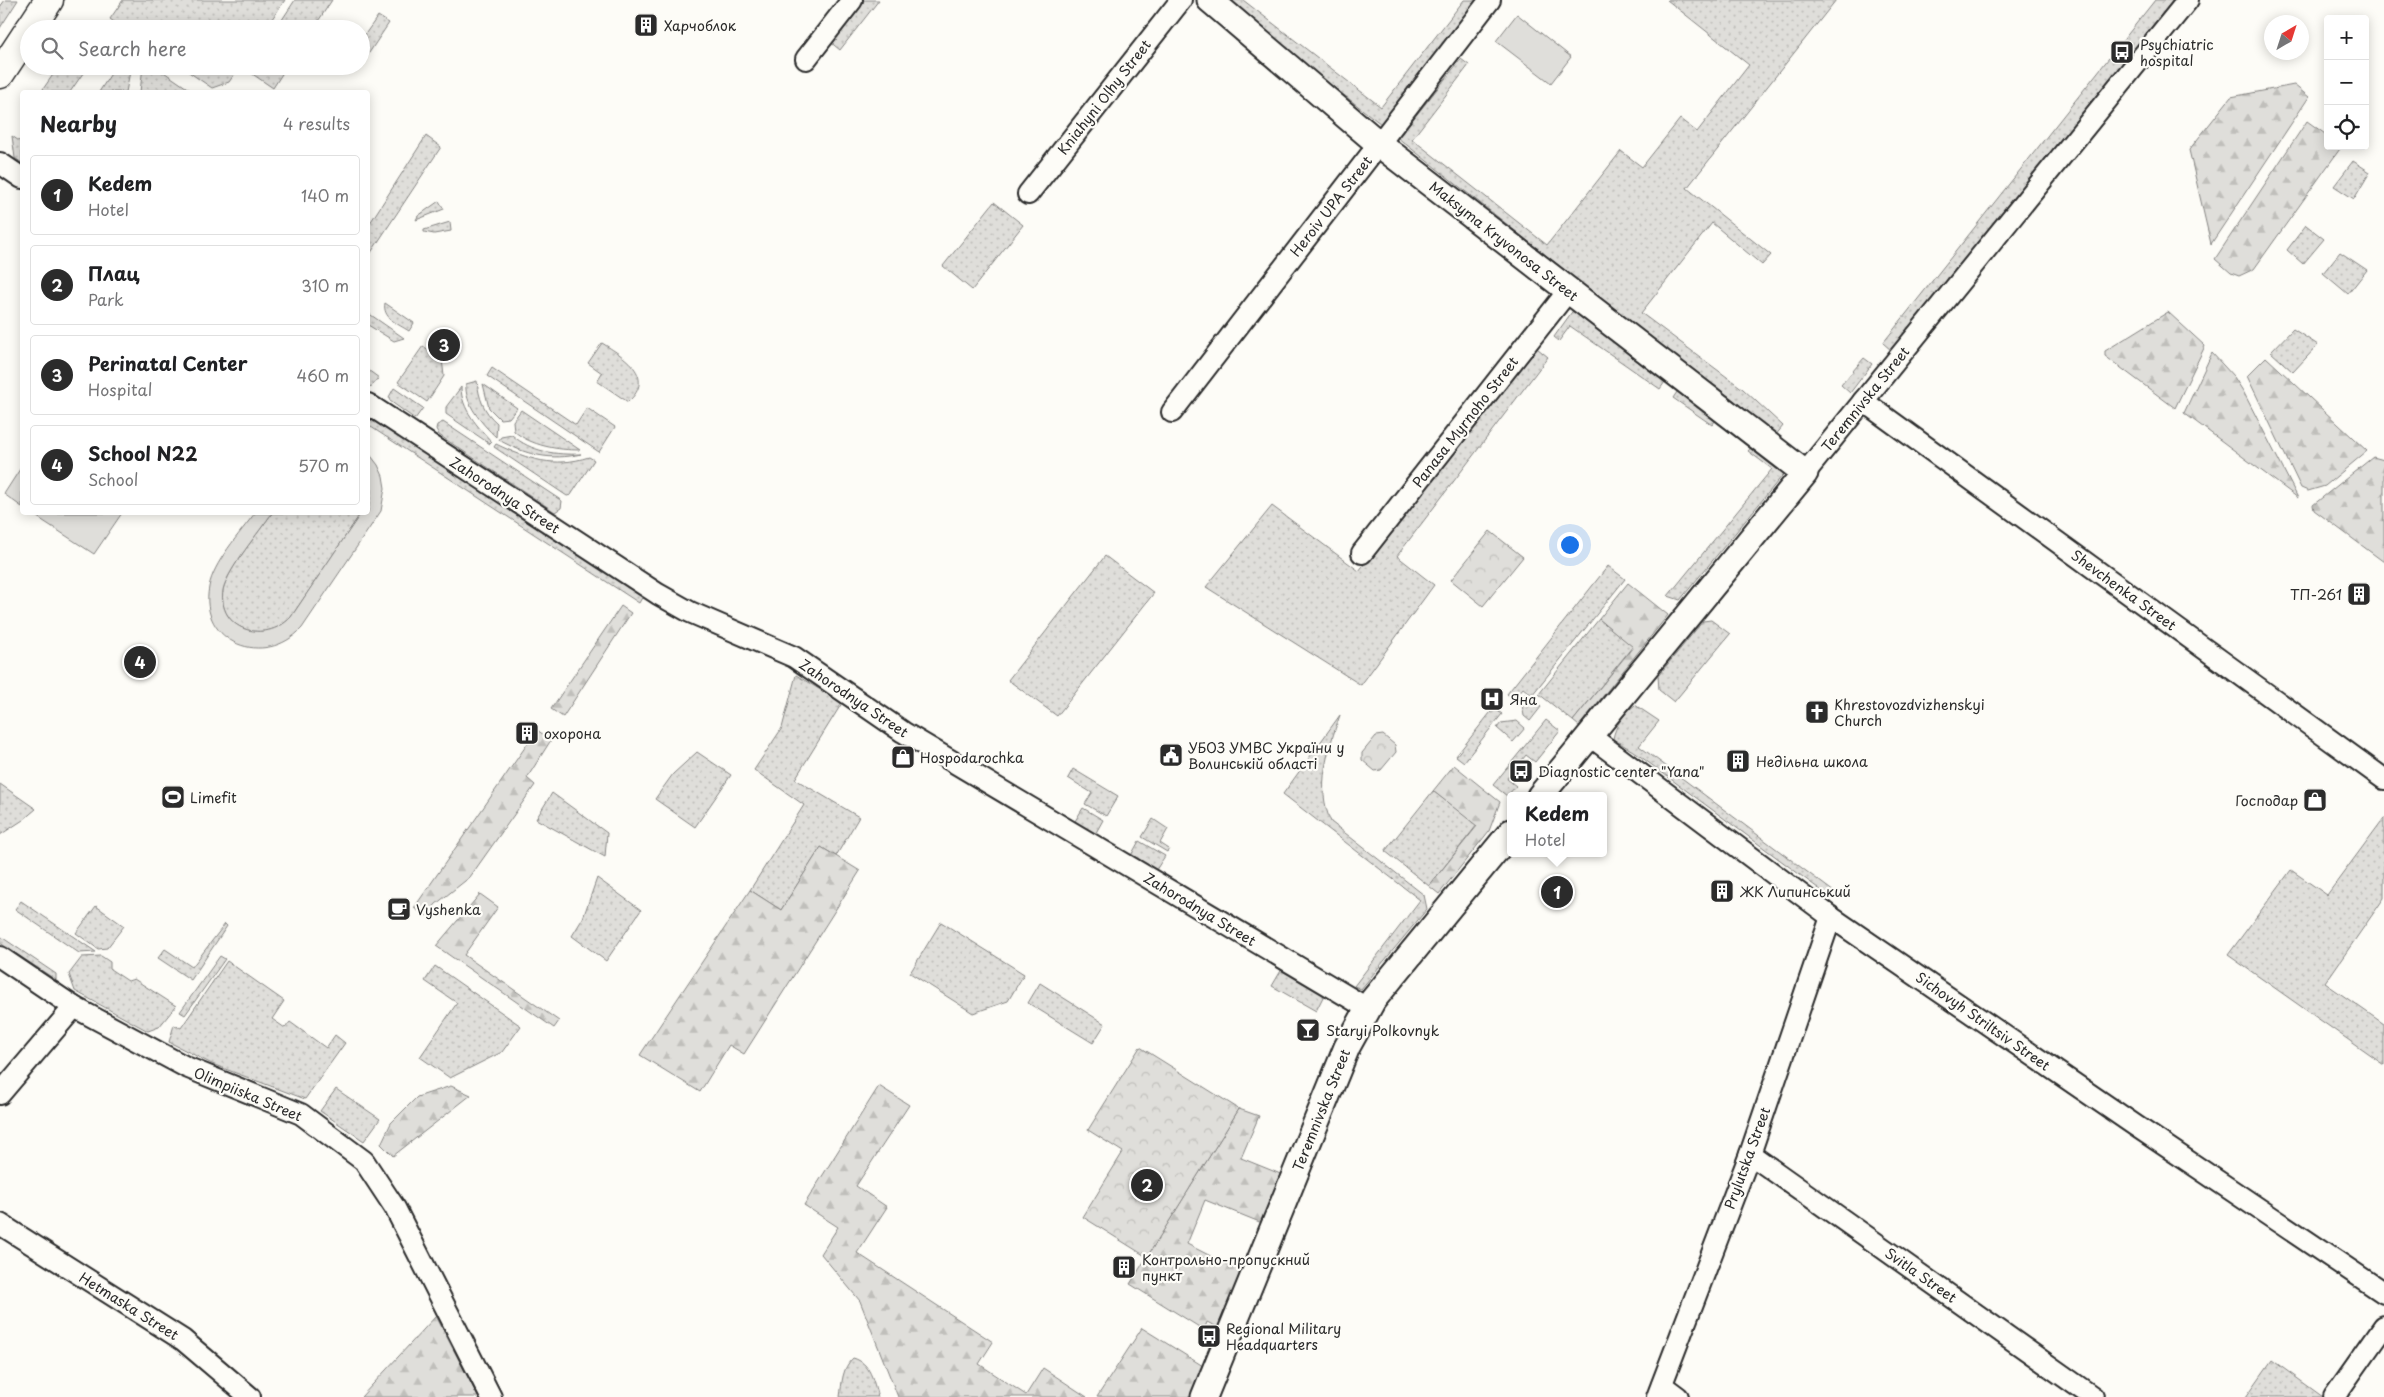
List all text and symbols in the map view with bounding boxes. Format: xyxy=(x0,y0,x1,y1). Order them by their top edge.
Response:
building icon: Харчоблок xyxy=(633,12,659,38)
place label: Харчоблок xyxy=(664,15,737,36)
north arrow xyxy=(2264,15,2309,60)
map controls xyxy=(2324,15,2369,150)
button: + xyxy=(2324,15,2369,60)
search box xyxy=(20,20,370,75)
icon: search xyxy=(38,34,66,62)
text: Search here xyxy=(78,34,187,62)
place label: Psychiatric hospital xyxy=(2140,34,2214,71)
street label: Kniahyni Olhy Street xyxy=(1052,35,1156,159)
bus stop icon: Psychiatric hospital xyxy=(2109,39,2135,65)
button: − xyxy=(2324,60,2369,105)
button: locate xyxy=(2324,105,2369,150)
text: Nearby xyxy=(40,107,117,139)
text: 4 results xyxy=(283,111,350,135)
street label: Heroiv UPA Street xyxy=(1285,151,1377,261)
text: Kedem xyxy=(88,169,152,197)
street label: Maksyma Kryvonosa Street xyxy=(1425,176,1583,306)
text: 1 xyxy=(53,183,61,207)
text: 140 m xyxy=(301,183,349,207)
text: Hotel xyxy=(88,197,129,221)
text: Плац xyxy=(88,259,139,287)
text: 2 xyxy=(51,273,63,297)
text: 310 m xyxy=(301,273,349,297)
text: Park xyxy=(88,287,124,311)
pin: 3 xyxy=(428,326,460,364)
street label: Teremnivska Street xyxy=(1816,342,1914,456)
text: Perinatal Center xyxy=(88,349,247,377)
street label: Panasa Myrnoho Street xyxy=(1407,352,1523,492)
text: 3 xyxy=(52,363,62,387)
text: 460 m xyxy=(297,363,349,387)
text: Hospital xyxy=(88,377,152,401)
text: School N22 xyxy=(88,439,197,467)
street label: Zahorodnya Street xyxy=(446,451,564,539)
text: 4 xyxy=(52,453,62,477)
text: 570 m xyxy=(298,453,349,477)
text: School xyxy=(88,467,138,491)
your location xyxy=(1557,532,1583,558)
street label: Shevchenka Street xyxy=(2067,545,2181,636)
building icon: ТП-261 xyxy=(2346,581,2372,607)
place label: ТП-261 xyxy=(2290,584,2342,605)
pin: 4 xyxy=(124,643,156,681)
street label: Zahorodnya Street xyxy=(795,654,913,743)
hospital icon: Яна xyxy=(1479,686,1505,712)
place label: Яна xyxy=(1510,689,1537,710)
place label: Khrestovozdvizhenskyi Church xyxy=(1834,694,1985,731)
church icon: Khrestovozdvizhenskyi Church xyxy=(1804,699,1830,725)
building icon: охорона xyxy=(514,720,540,746)
place label: охорона xyxy=(544,723,601,744)
place label: УБОЗ УМВС України у Волинськiй області xyxy=(1188,737,1345,774)
public building icon: УБОЗ УМВС України у Волинськiй області xyxy=(1158,742,1184,768)
shop icon: Hospodarochka xyxy=(890,744,916,770)
place label: Hospodarochka xyxy=(920,747,1024,768)
building icon: Недільна школа xyxy=(1725,748,1751,774)
place label: Недільна школа xyxy=(1756,751,1868,772)
bus stop icon: Diagnostic center "Yana" xyxy=(1508,758,1534,784)
place label: Diagnostic center "Yana" xyxy=(1538,761,1705,782)
sports icon: Limefit xyxy=(160,784,186,810)
place label: Limefit xyxy=(190,787,237,808)
shop icon: Господар xyxy=(2302,787,2328,813)
place label: Господар xyxy=(2235,790,2298,811)
popup xyxy=(1507,792,1607,857)
text: Kedem xyxy=(1525,799,1589,827)
text: Hotel xyxy=(1525,827,1566,851)
street label: Zahorodnya Street xyxy=(1140,867,1260,951)
pin: 1 xyxy=(1541,873,1573,911)
building icon: ЖК Липинський xyxy=(1709,878,1735,904)
place label: ЖК Липинський xyxy=(1740,881,1851,902)
cafe icon: Vyshenka xyxy=(386,896,412,922)
place label: Vyshenka xyxy=(416,899,481,920)
street label: Sichovyh Striltsiv Street xyxy=(1912,967,2054,1075)
bar icon: Staryi Polkovnyk xyxy=(1295,1017,1321,1043)
place label: Staryi Polkovnyk xyxy=(1326,1020,1440,1041)
street label: Teremnivska Street xyxy=(1287,1046,1355,1174)
street label: Olimpiiska Street xyxy=(191,1062,305,1126)
street label: Prylutska Street xyxy=(1719,1104,1775,1212)
pin: 2 xyxy=(1131,1166,1163,1204)
street label: Svitla Street xyxy=(1881,1242,1961,1308)
place label: Контрольно-пропускний пункт xyxy=(1142,1249,1310,1286)
building icon: Контрольно-пропускний пункт xyxy=(1111,1254,1137,1280)
street label: Hetmaska Street xyxy=(75,1267,183,1345)
place label: Regional Military Headquarters xyxy=(1226,1318,1341,1355)
bus stop icon: Regional Military Headquarters xyxy=(1196,1323,1222,1349)

